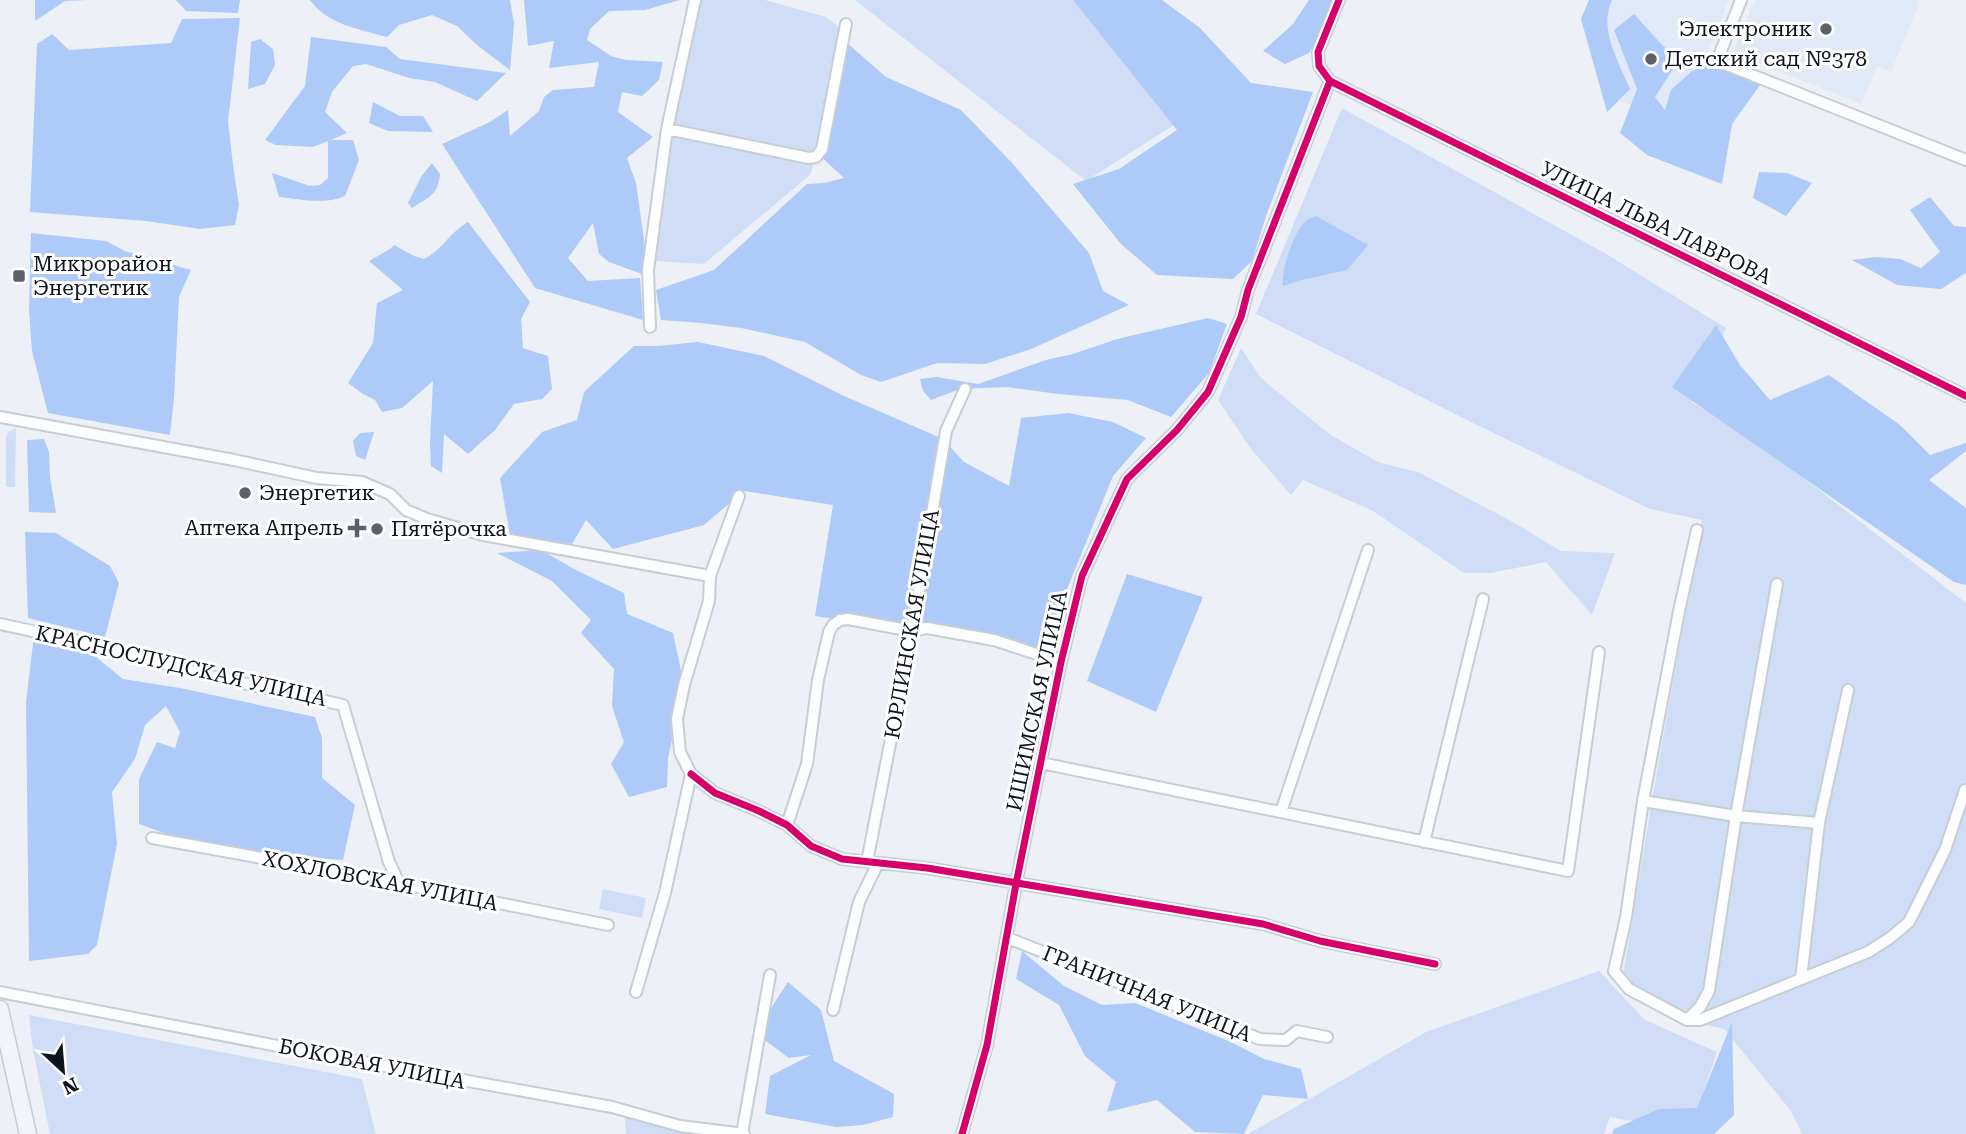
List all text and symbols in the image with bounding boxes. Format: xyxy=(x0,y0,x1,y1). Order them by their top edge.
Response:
place label: Электроник xyxy=(1679,17,1812,41)
marker: Электроник xyxy=(1818,21,1834,37)
place label: Детский сад №378 xyxy=(1665,47,1867,71)
marker: Детский сад №378 xyxy=(1643,51,1659,67)
street label: УЛИЦА ЛЬВА ЛАВРОВА xyxy=(1537,157,1776,290)
place label: Микрорайон Энергетик xyxy=(33,252,172,300)
marker: Микрорайон Энергетик xyxy=(11,268,27,284)
place label: Энергетик xyxy=(259,481,375,505)
marker: Энергетик xyxy=(237,485,253,501)
street label: ЮРЛИНСКАЯ УЛИЦА xyxy=(880,507,944,741)
place label: Аптека Апрель xyxy=(185,516,343,540)
place label: Пятёрочка xyxy=(391,517,507,541)
marker: Аптека Апрель xyxy=(349,520,365,536)
marker: Пятёрочка xyxy=(369,521,385,537)
street label: ИШИМСКАЯ УЛИЦА xyxy=(1002,588,1072,813)
street label: КРАСНОСЛУДСКАЯ УЛИЦА xyxy=(33,621,329,711)
street label: ХОХЛОВСКАЯ УЛИЦА xyxy=(260,846,500,916)
street label: ГРАНИЧНАЯ УЛИЦА xyxy=(1039,941,1255,1047)
street label: БОКОВАЯ УЛИЦА xyxy=(277,1034,468,1094)
north arrow xyxy=(28,1036,98,1106)
text: N xyxy=(58,1072,82,1100)

